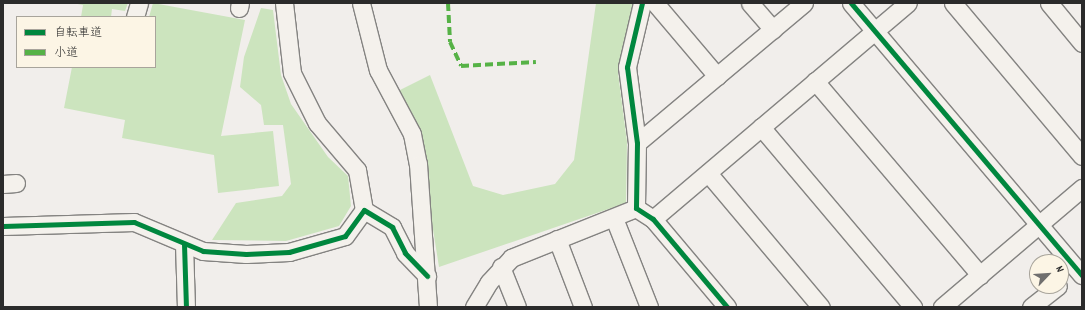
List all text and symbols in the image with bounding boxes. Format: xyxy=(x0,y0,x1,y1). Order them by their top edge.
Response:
legend xyxy=(16,16,156,68)
text: 自転車道 xyxy=(54,25,102,42)
text: 小道 xyxy=(54,45,78,62)
north arrow xyxy=(1029,254,1069,294)
text: N xyxy=(1051,264,1067,275)

